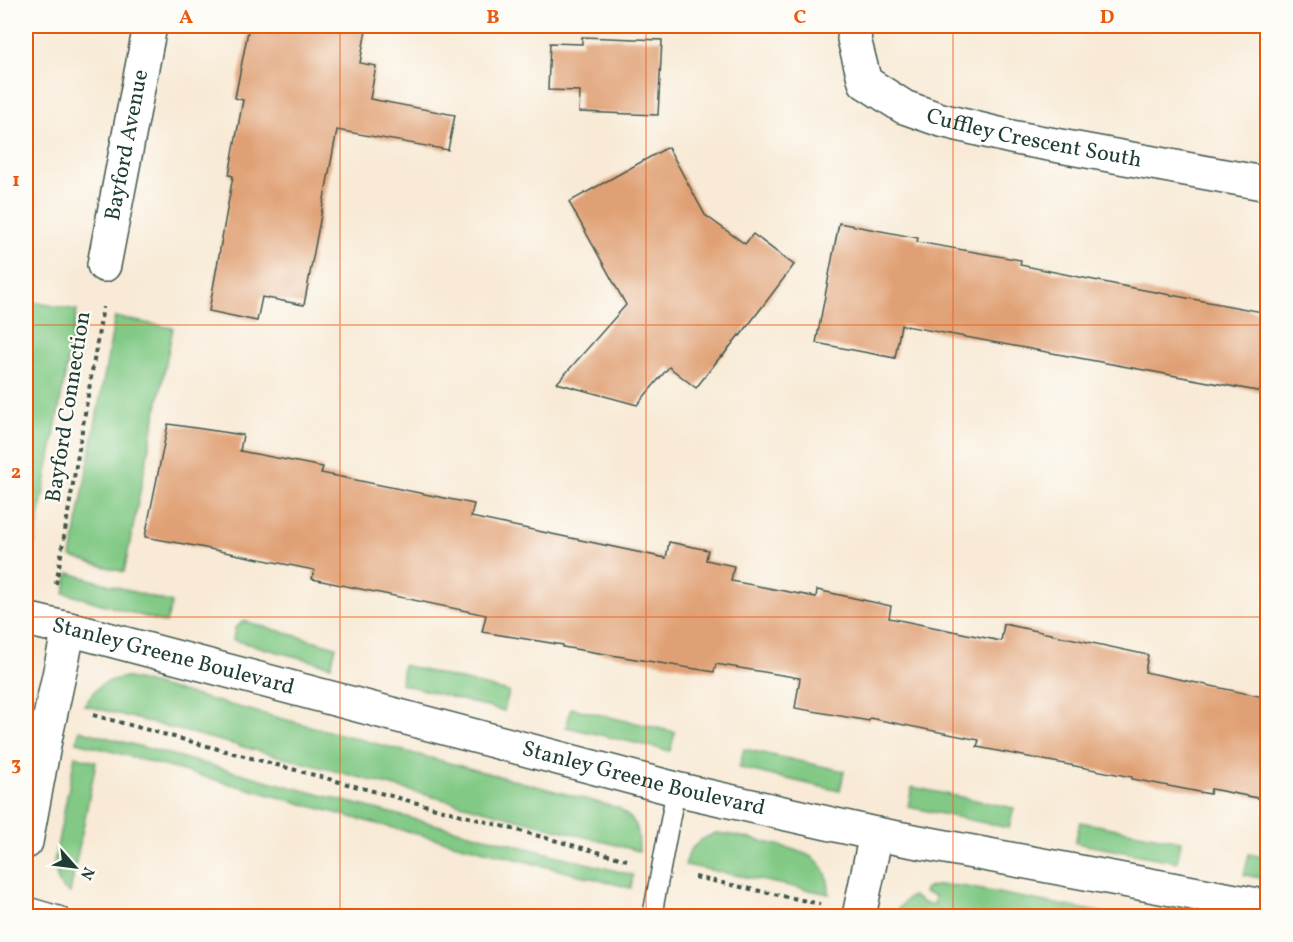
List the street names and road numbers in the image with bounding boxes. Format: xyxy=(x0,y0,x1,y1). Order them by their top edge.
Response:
street label: Bayford Avenue xyxy=(97,67,157,223)
street label: Cuffley Crescent South xyxy=(922,100,1144,176)
street label: Bayford Connection xyxy=(39,309,99,505)
street label: Stanley Greene Boulevard xyxy=(49,610,298,703)
street label: Stanley Greene Boulevard xyxy=(519,734,768,824)

